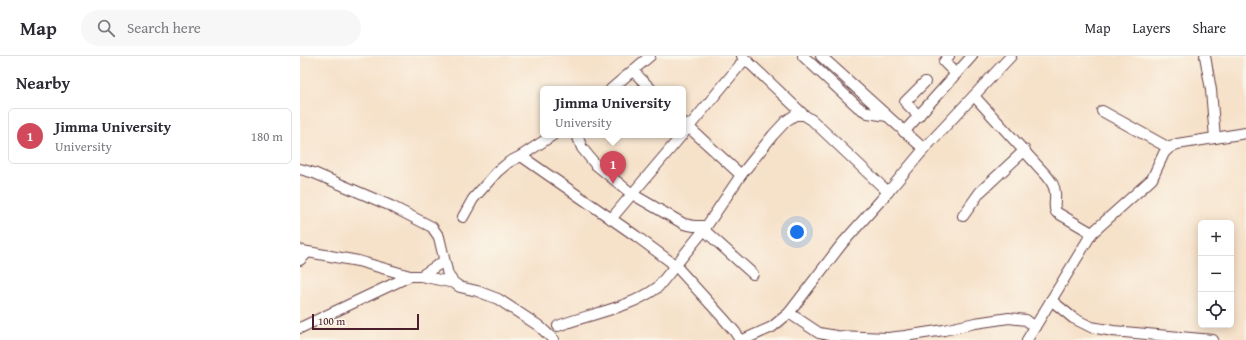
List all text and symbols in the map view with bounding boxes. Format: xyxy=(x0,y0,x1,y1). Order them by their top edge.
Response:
search box xyxy=(81,10,361,46)
text: Map xyxy=(20,14,57,42)
icon: search xyxy=(95,17,117,39)
text: Search here xyxy=(127,17,201,38)
text: Map xyxy=(1085,18,1111,38)
text: Layers xyxy=(1133,18,1171,38)
text: Share xyxy=(1193,18,1226,38)
text: Nearby xyxy=(16,70,70,95)
popup xyxy=(540,86,686,138)
text: Jimma University xyxy=(555,92,671,113)
text: University xyxy=(555,113,612,132)
text: Jimma University xyxy=(55,116,171,137)
text: 1 xyxy=(27,127,33,146)
text: 180 m xyxy=(251,127,283,146)
text: University xyxy=(55,137,112,156)
pin: 1 xyxy=(600,151,626,184)
map controls xyxy=(1198,220,1234,328)
button: + xyxy=(1198,220,1234,256)
your location xyxy=(787,222,807,242)
button: − xyxy=(1198,256,1234,292)
button: locate xyxy=(1198,292,1234,328)
scale bar xyxy=(312,312,419,331)
text: 100 m xyxy=(318,313,345,329)

